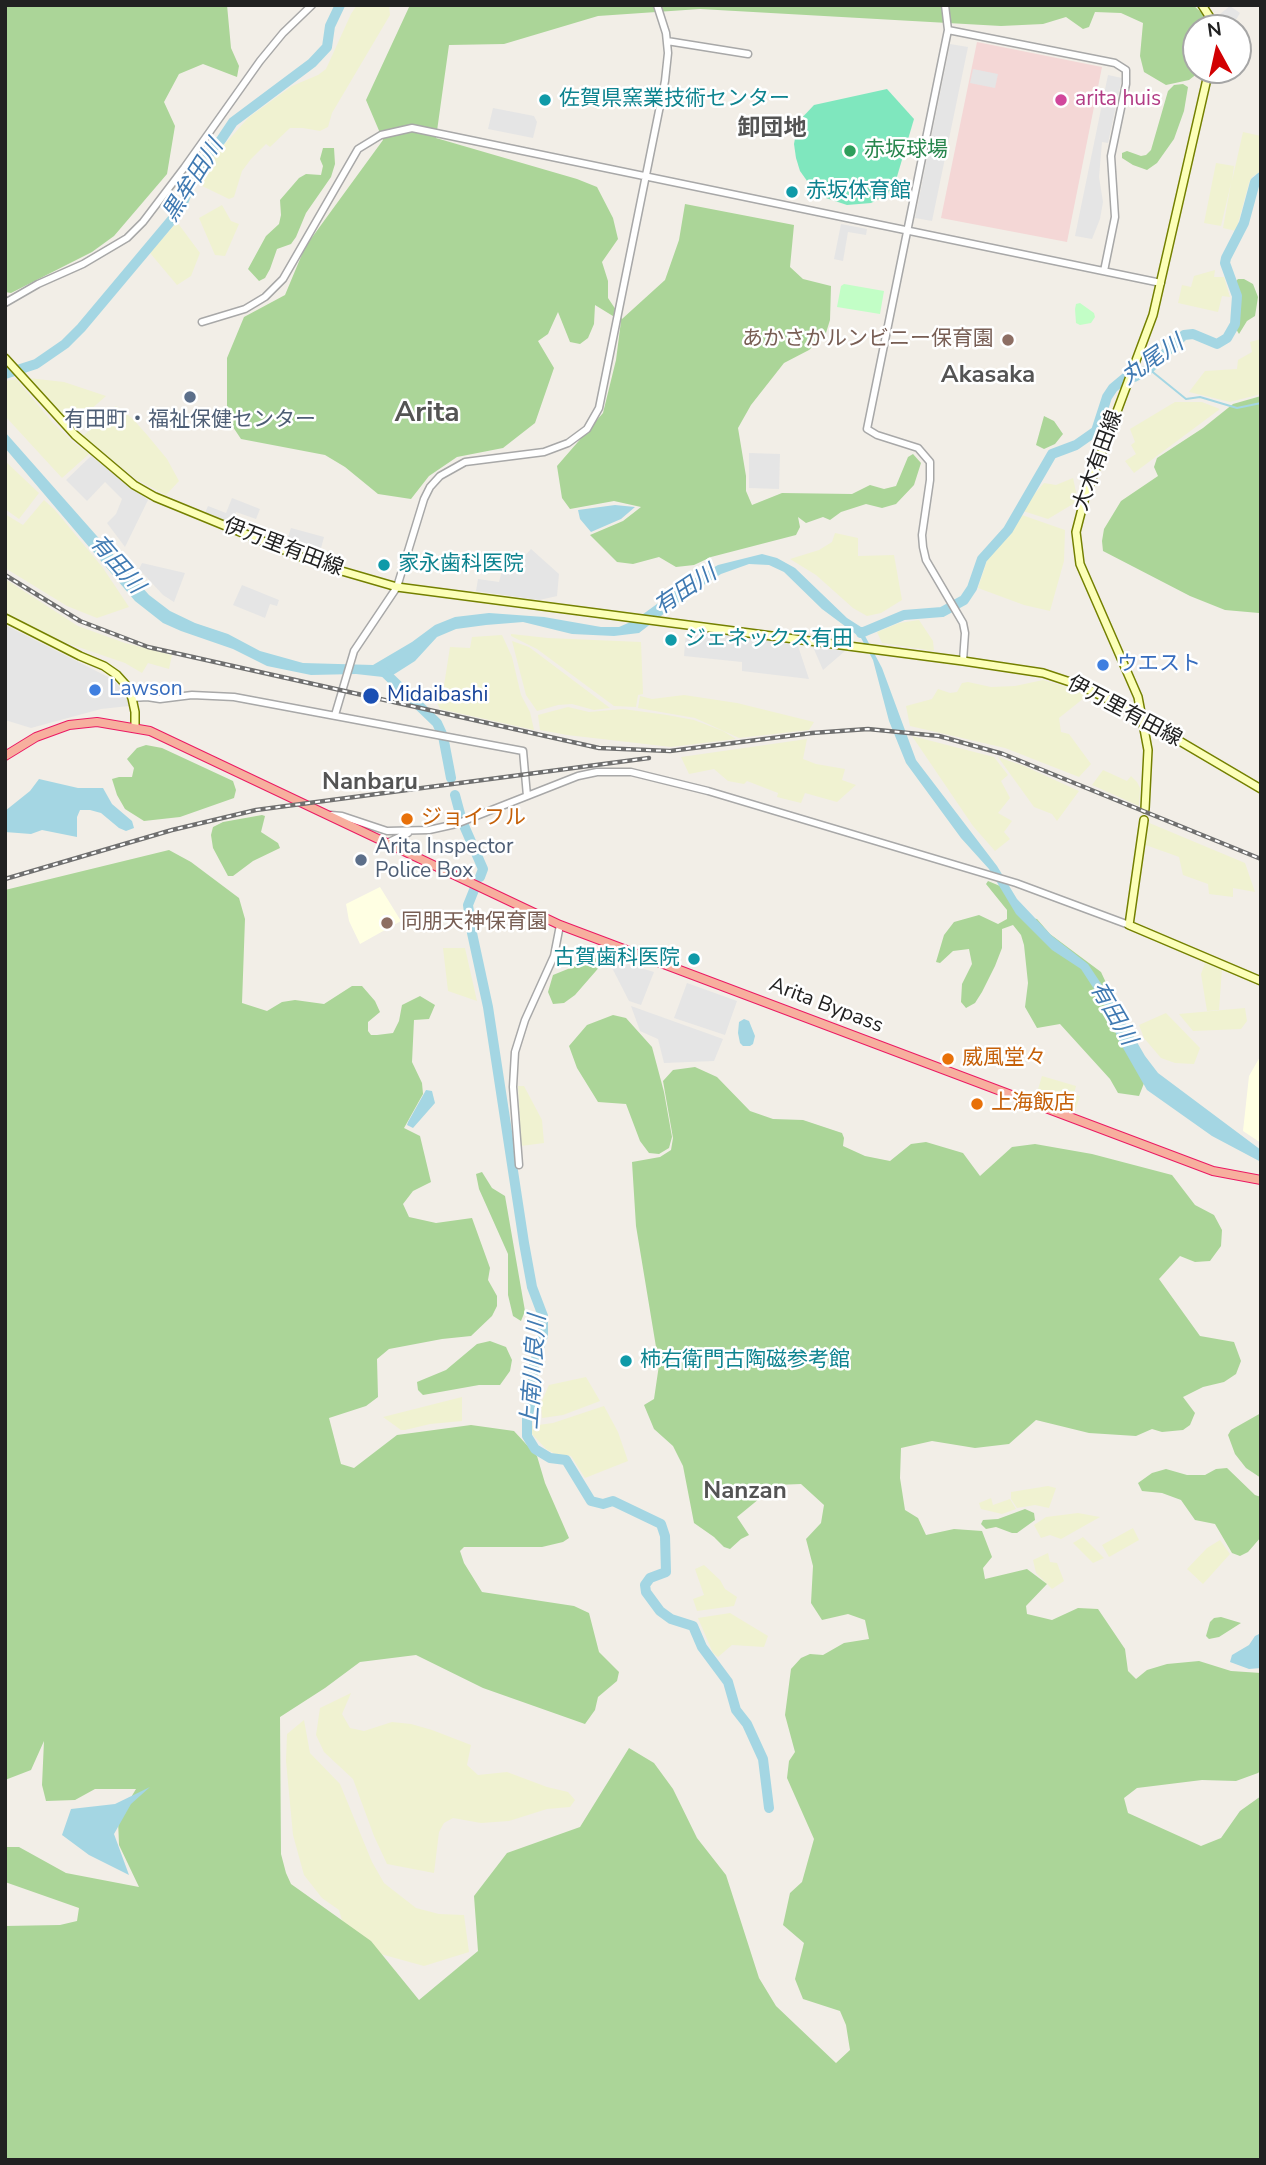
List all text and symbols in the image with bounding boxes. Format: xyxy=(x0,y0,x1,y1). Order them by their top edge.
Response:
north arrow xyxy=(1182,14,1252,84)
text: N xyxy=(1206,16,1223,44)
place label: 佐賀県窯業技術センター xyxy=(559,87,790,113)
place label: arita huis xyxy=(1075,87,1161,113)
marker: 佐賀県窯業技術センター xyxy=(537,92,553,108)
marker: arita huis xyxy=(1053,92,1069,108)
district label: 卸団地 xyxy=(738,115,806,143)
water label: 黒牟田川 xyxy=(158,135,230,227)
place label: 赤坂球場 xyxy=(864,138,948,164)
marker: 赤坂球場 xyxy=(842,143,858,159)
place label: 赤坂体育館 xyxy=(806,179,911,205)
marker: 赤坂体育館 xyxy=(784,184,800,200)
place label: あかさかルンビニー保育園 xyxy=(742,327,994,353)
water label: 丸尾川 xyxy=(1117,330,1189,392)
marker: あかさかルンビニー保育園 xyxy=(1000,332,1016,348)
district label: Akasaka xyxy=(941,362,1035,390)
marker: 有田町・福祉保健センター xyxy=(182,389,198,405)
district label: Arita xyxy=(394,397,460,431)
street label: 大木有田線 xyxy=(1069,407,1129,515)
place label: 有田町・福祉保健センター xyxy=(64,408,316,434)
street label: 伊万里有田線 xyxy=(220,514,346,582)
water label: 有田川 xyxy=(83,530,149,600)
place label: 家永歯科医院 xyxy=(398,552,524,578)
marker: 家永歯科医院 xyxy=(376,557,392,573)
water label: 有田川 xyxy=(650,560,722,622)
place label: ジェネックス有田 xyxy=(685,627,853,653)
marker: ジェネックス有田 xyxy=(663,632,679,648)
place label: ウエスト xyxy=(1117,652,1201,678)
marker: ウエスト xyxy=(1095,657,1111,673)
street label: 伊万里有田線 xyxy=(1062,671,1186,753)
place label: Lawson xyxy=(109,677,183,703)
marker: Lawson xyxy=(87,682,103,698)
place label: Midaibashi xyxy=(387,683,488,709)
marker: Midaibashi xyxy=(361,686,381,706)
district label: Nanbaru xyxy=(322,769,418,797)
place label: ジョイフル xyxy=(421,806,526,832)
marker: ジョイフル xyxy=(399,811,415,827)
place label: Arita Inspector Police Box xyxy=(375,835,514,885)
marker: Arita Inspector Police Box xyxy=(353,852,369,868)
place label: 同朋天神保育園 xyxy=(401,910,548,936)
marker: 同朋天神保育園 xyxy=(379,915,395,931)
place label: 古賀歯科医院 xyxy=(554,946,680,972)
marker: 古賀歯科医院 xyxy=(686,951,702,967)
street label: Arita Bypass xyxy=(765,973,887,1039)
water label: 有田川 xyxy=(1083,977,1141,1051)
place label: 威風堂々 xyxy=(962,1046,1046,1072)
marker: 威風堂々 xyxy=(940,1051,956,1067)
place label: 上海飯店 xyxy=(991,1091,1075,1117)
marker: 上海飯店 xyxy=(969,1096,985,1112)
water label: 上南川良川 xyxy=(517,1314,553,1430)
place label: 柿右衛門古陶磁参考館 xyxy=(640,1348,850,1374)
marker: 柿右衛門古陶磁参考館 xyxy=(618,1353,634,1369)
district label: Nanzan xyxy=(703,1478,787,1506)

